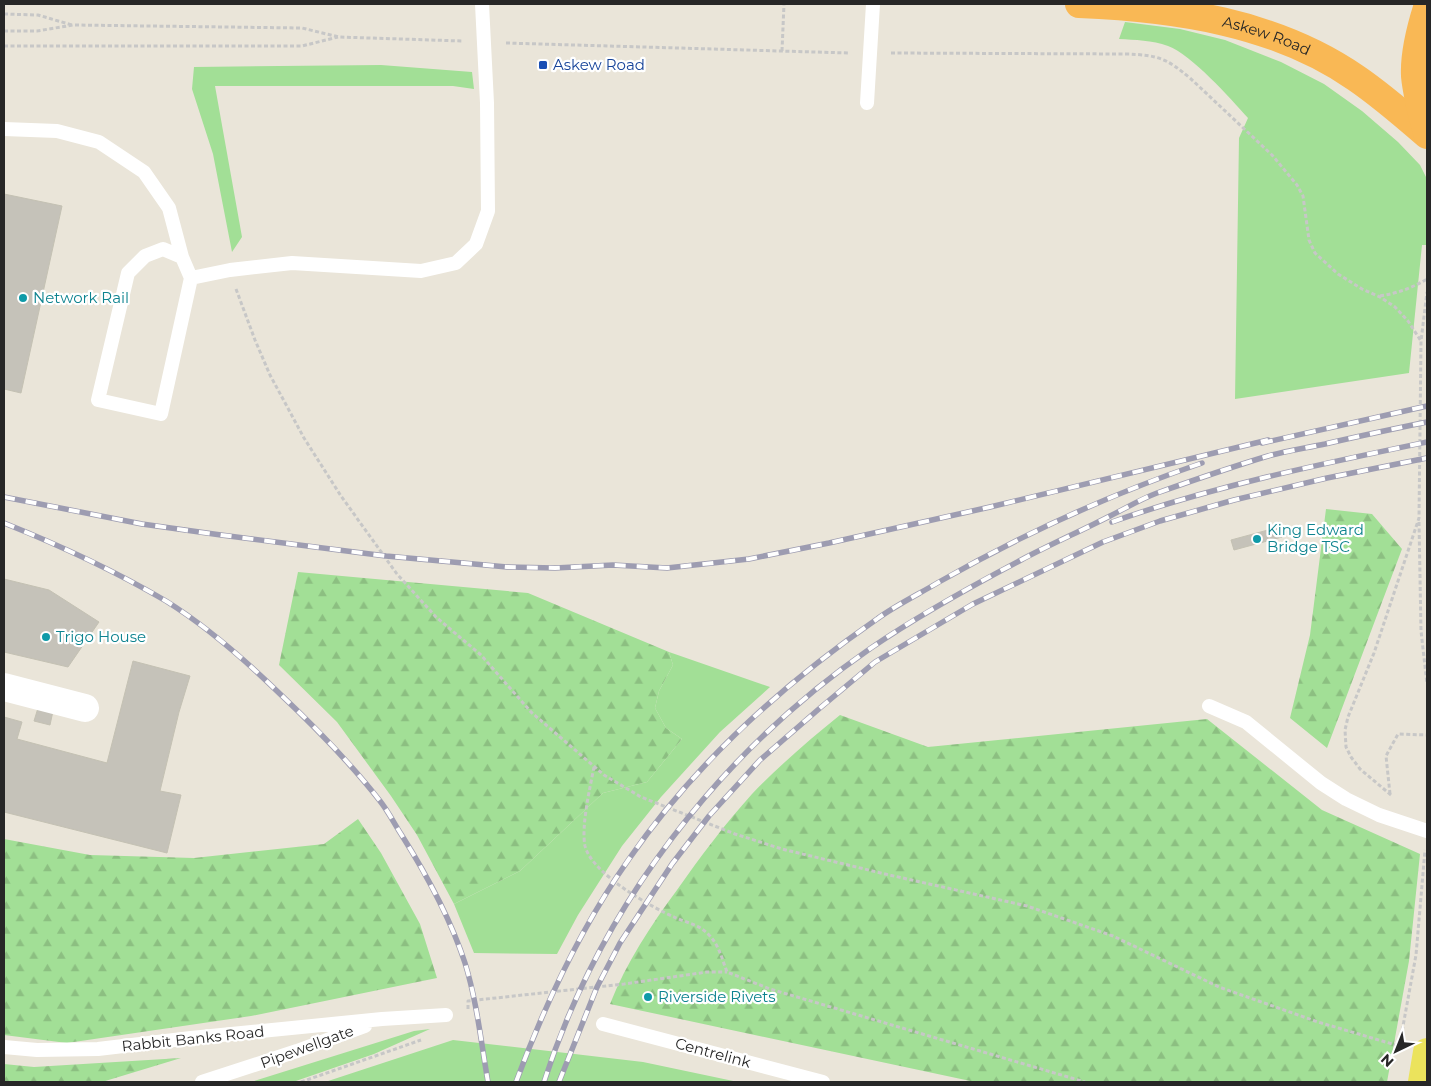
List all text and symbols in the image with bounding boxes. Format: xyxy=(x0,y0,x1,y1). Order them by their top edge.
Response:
street label: Askew Road xyxy=(1221,12,1314,59)
place label: Askew Road xyxy=(553,55,645,74)
marker: Askew Road xyxy=(537,59,549,71)
place label: Network Rail xyxy=(33,288,129,307)
marker: Network Rail xyxy=(17,292,29,304)
place label: King Edward Bridge TSC xyxy=(1267,520,1364,556)
marker: King Edward Bridge TSC xyxy=(1251,533,1263,545)
place label: Trigo House xyxy=(56,627,146,646)
marker: Trigo House xyxy=(40,631,52,643)
place label: Riverside Rivets xyxy=(658,987,776,1006)
marker: Riverside Rivets xyxy=(642,991,654,1003)
street label: Pipewellgate xyxy=(258,1021,356,1072)
street label: Rabbit Banks Road xyxy=(121,1022,265,1055)
north arrow xyxy=(1371,1026,1421,1076)
street label: Centrelink xyxy=(673,1033,753,1072)
text: N xyxy=(1377,1050,1397,1071)

